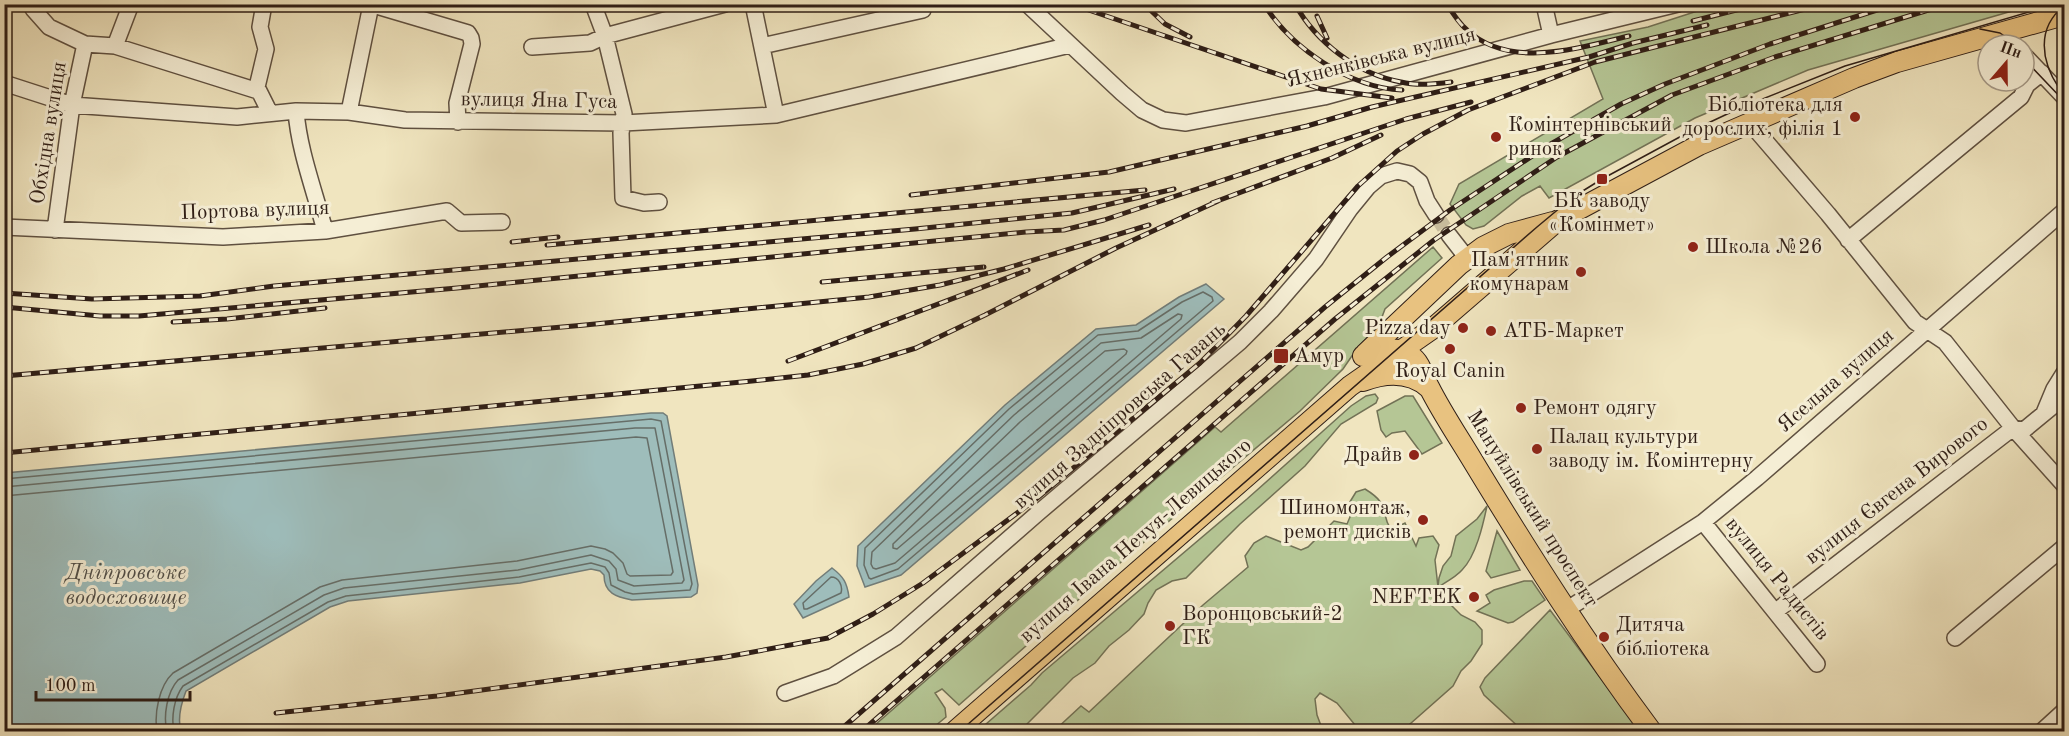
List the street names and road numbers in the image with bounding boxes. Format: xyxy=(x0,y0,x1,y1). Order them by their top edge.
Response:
street label: Яхненківська вулиця xyxy=(1284,24,1478,92)
street label: Обхідна вулиця xyxy=(27,60,71,206)
street label: вулиця Яна Гуса xyxy=(460,89,618,113)
street label: Портова вулиця xyxy=(180,198,330,224)
street label: вулиця Задніпровська Гавань xyxy=(1010,318,1230,514)
street label: Ясельна вулиця xyxy=(1774,325,1898,437)
street label: Мануйлівський проспект xyxy=(1462,406,1602,612)
street label: вулиця Євгена Вирового xyxy=(1802,413,1992,569)
street label: вулиця Івана Нечуя-Левицького xyxy=(1016,435,1256,647)
street label: вулиця Радистів xyxy=(1721,514,1833,644)

